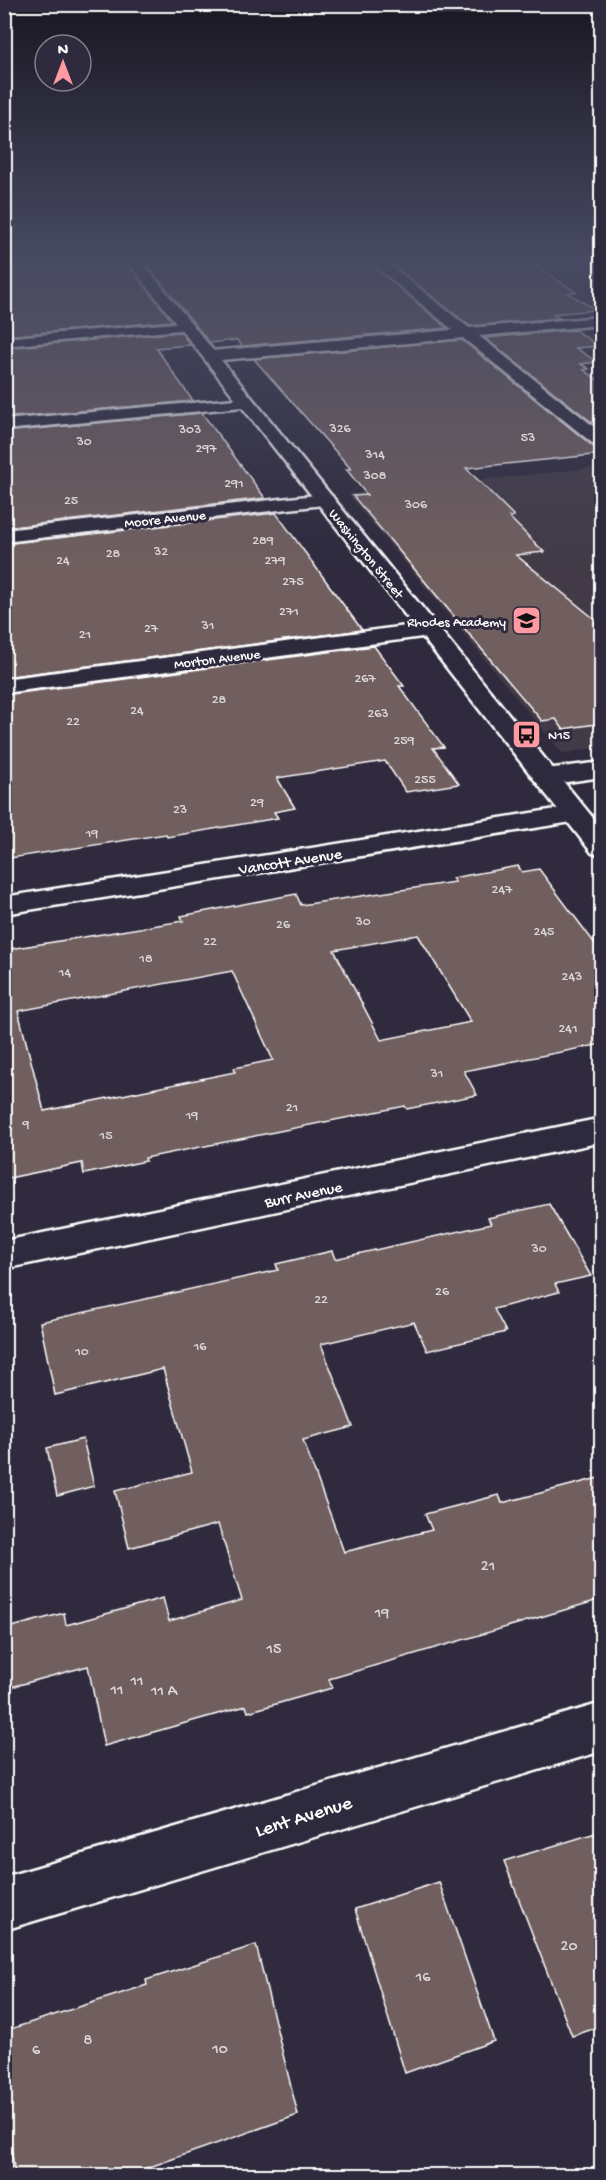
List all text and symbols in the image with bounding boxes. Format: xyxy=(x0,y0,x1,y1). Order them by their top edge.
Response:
north arrow xyxy=(33,33,93,93)
text: N xyxy=(58,42,69,61)
house number: 326 xyxy=(328,421,352,438)
house number: 303 xyxy=(178,422,201,439)
house number: 53 xyxy=(521,430,535,447)
house number: 30 xyxy=(75,434,92,451)
house number: 297 xyxy=(195,441,217,458)
house number: 314 xyxy=(364,447,385,464)
house number: 308 xyxy=(363,468,387,485)
house number: 291 xyxy=(224,476,244,493)
house number: 25 xyxy=(64,493,78,510)
house number: 306 xyxy=(404,497,428,514)
street label: Washington Street xyxy=(324,506,407,604)
street label: Moore Avenue xyxy=(124,508,208,533)
house number: 289 xyxy=(252,533,274,550)
house number: 32 xyxy=(153,544,168,561)
house number: 28 xyxy=(106,546,121,563)
house number: 24 xyxy=(56,553,70,570)
house number: 279 xyxy=(264,553,286,570)
house number: 275 xyxy=(282,574,304,591)
house number: 271 xyxy=(279,604,299,621)
school or university icon: Rhodes Academy xyxy=(511,605,543,637)
place label: Rhodes Academy xyxy=(407,615,506,632)
house number: 31 xyxy=(201,618,214,635)
house number: 27 xyxy=(144,621,159,638)
house number: 21 xyxy=(79,627,91,644)
street label: Morton Avenue xyxy=(173,647,262,674)
house number: 267 xyxy=(354,671,376,688)
house number: 28 xyxy=(212,692,227,709)
house number: 24 xyxy=(130,703,144,720)
house number: 263 xyxy=(367,706,389,723)
house number: 22 xyxy=(66,714,80,731)
bus stop icon: N15 xyxy=(511,718,543,750)
place label: N15 xyxy=(548,728,570,745)
house number: 259 xyxy=(393,733,415,750)
house number: 255 xyxy=(414,772,436,789)
house number: 29 xyxy=(250,795,264,812)
house number: 23 xyxy=(173,802,187,819)
house number: 19 xyxy=(85,826,98,843)
street label: Vancott Avenue xyxy=(237,846,344,881)
house number: 247 xyxy=(492,882,513,899)
house number: 30 xyxy=(354,914,371,931)
house number: 26 xyxy=(276,917,291,934)
house number: 245 xyxy=(534,924,554,941)
house number: 22 xyxy=(203,934,217,951)
house number: 18 xyxy=(138,951,153,968)
house number: 14 xyxy=(58,965,72,982)
house number: 243 xyxy=(562,969,582,986)
house number: 241 xyxy=(558,1021,578,1038)
house number: 31 xyxy=(430,1066,443,1083)
house number: 21 xyxy=(286,1100,298,1117)
house number: 19 xyxy=(185,1108,198,1125)
house number: 9 xyxy=(21,1117,30,1134)
house number: 15 xyxy=(98,1128,113,1145)
street label: Burr Avenue xyxy=(262,1179,345,1214)
house number: 30 xyxy=(530,1241,547,1258)
house number: 26 xyxy=(435,1284,450,1301)
house number: 22 xyxy=(314,1292,328,1309)
house number: 16 xyxy=(193,1339,207,1356)
house number: 10 xyxy=(74,1344,89,1361)
house number: 21 xyxy=(481,1558,495,1577)
house number: 19 xyxy=(374,1605,389,1624)
house number: 15 xyxy=(266,1641,281,1660)
house number: 11 xyxy=(130,1673,143,1692)
house number: 11 xyxy=(110,1682,123,1701)
house number: 11 A xyxy=(150,1683,179,1702)
street label: Lent Avenue xyxy=(253,1793,356,1844)
house number: 20 xyxy=(561,1938,577,1957)
house number: 16 xyxy=(415,1969,431,1988)
house number: 8 xyxy=(84,2032,93,2051)
house number: 10 xyxy=(211,2041,228,2060)
house number: 6 xyxy=(32,2042,41,2061)

